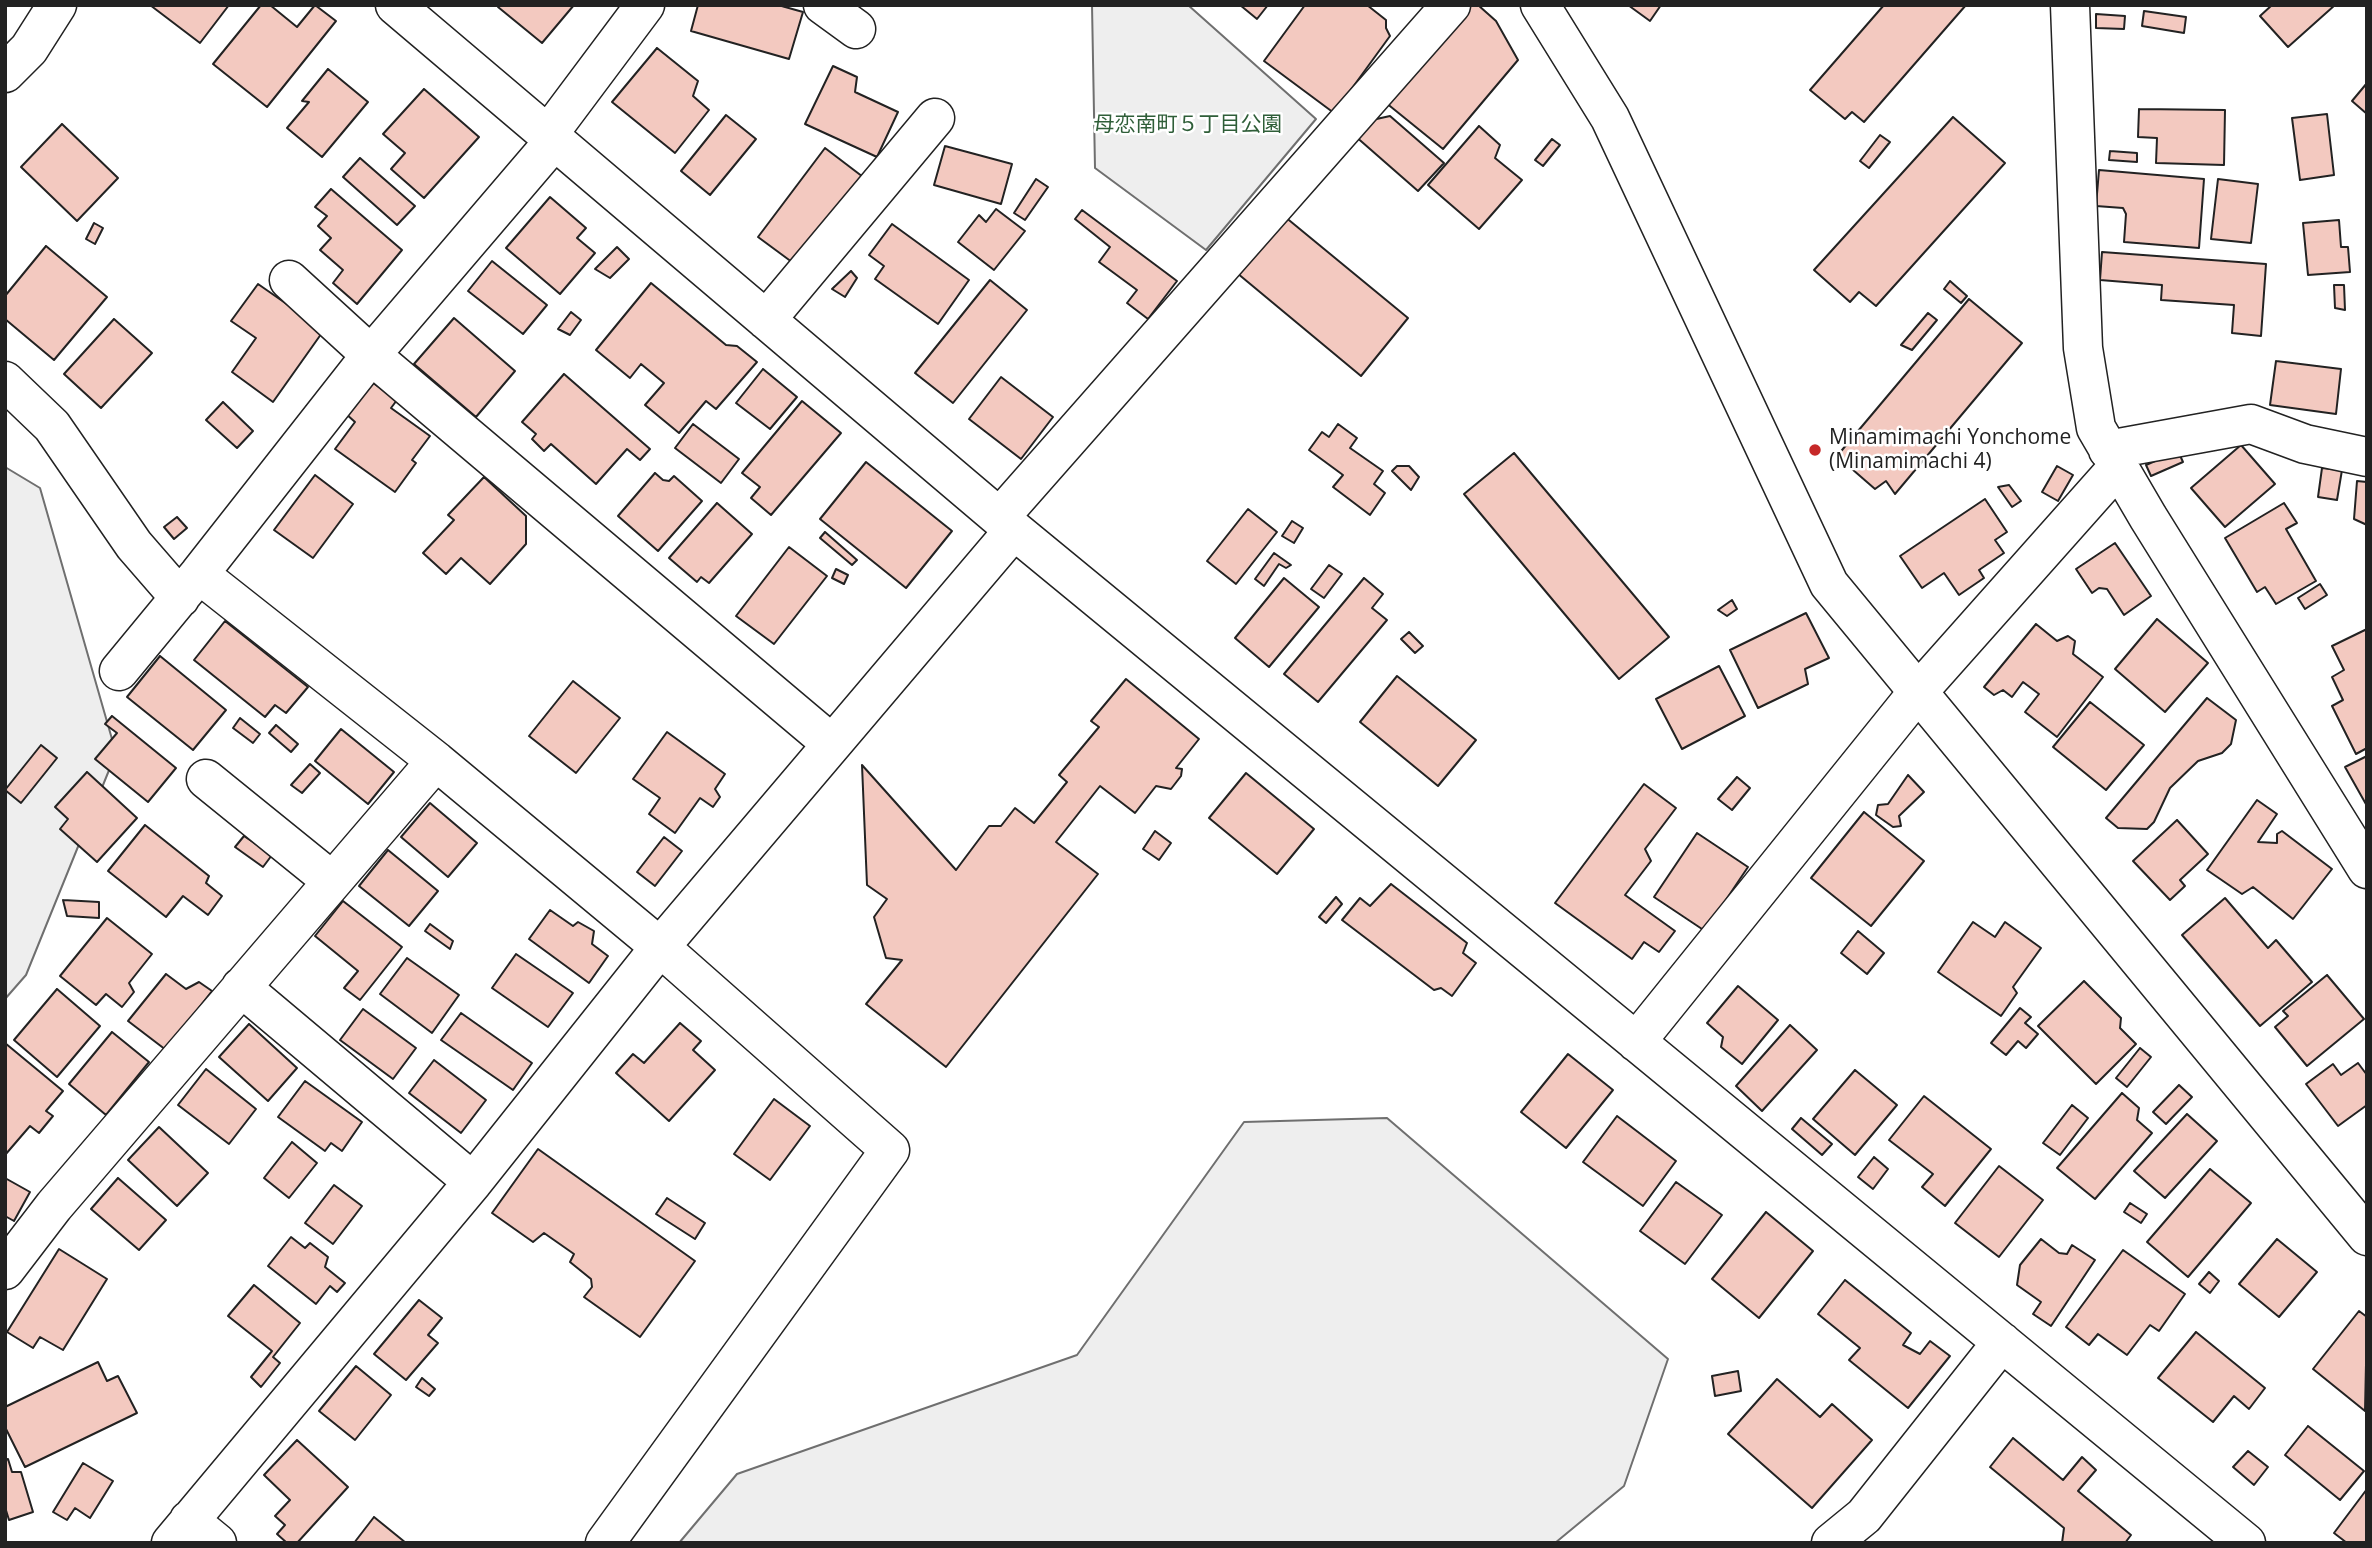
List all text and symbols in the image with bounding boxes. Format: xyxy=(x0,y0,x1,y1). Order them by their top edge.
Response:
park label: 母恋南町５丁目公園 xyxy=(1094,112,1282,138)
place label: Minamimachi Yonchome (Minamimachi 4) xyxy=(1829,425,2071,475)
marker: Minamimachi Yonchome (Minamimachi 4) xyxy=(1807,442,1823,458)

